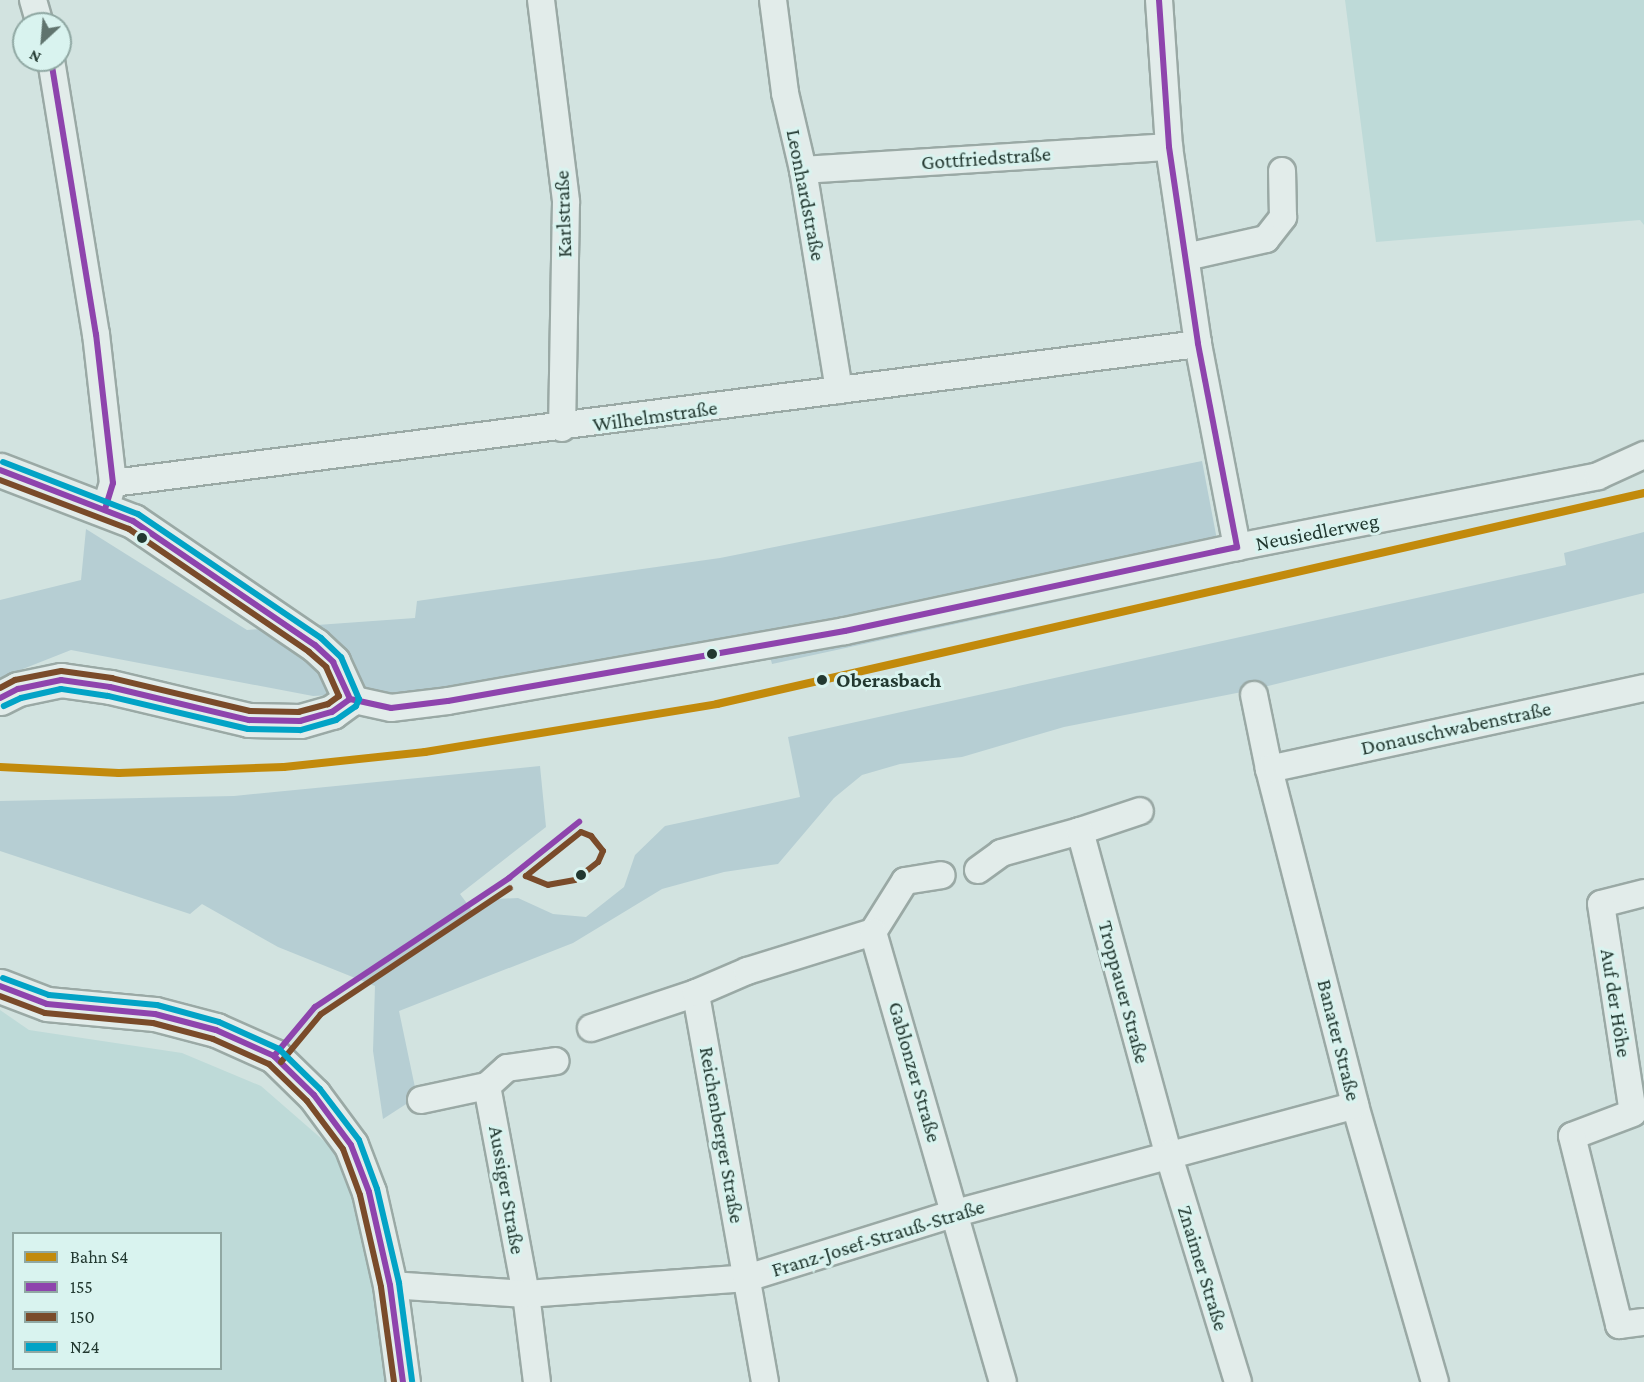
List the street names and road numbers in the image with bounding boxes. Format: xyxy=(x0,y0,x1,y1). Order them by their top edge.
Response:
street label: Leonhardstraße xyxy=(781,127,831,263)
street label: Gottfriedstraße xyxy=(920,141,1052,175)
street label: Karlstraße xyxy=(549,170,577,258)
street label: Wilhelmstraße xyxy=(591,395,719,437)
street label: Neusiedlerweg xyxy=(1253,508,1381,556)
street label: Donauschwabenstraße xyxy=(1359,696,1553,760)
street label: Troppauer Straße xyxy=(1093,918,1155,1066)
street label: Auf der Höhe xyxy=(1595,947,1637,1059)
street label: Banater Straße xyxy=(1312,977,1366,1103)
street label: Gablonzer Straße xyxy=(883,999,947,1145)
street label: Reichenberger Straße xyxy=(694,1045,750,1225)
street label: Aussiger Straße xyxy=(483,1124,531,1256)
street label: Franz-Josef-Strauß-Straße xyxy=(769,1194,987,1282)
street label: Znaimer Straße xyxy=(1172,1202,1234,1334)

